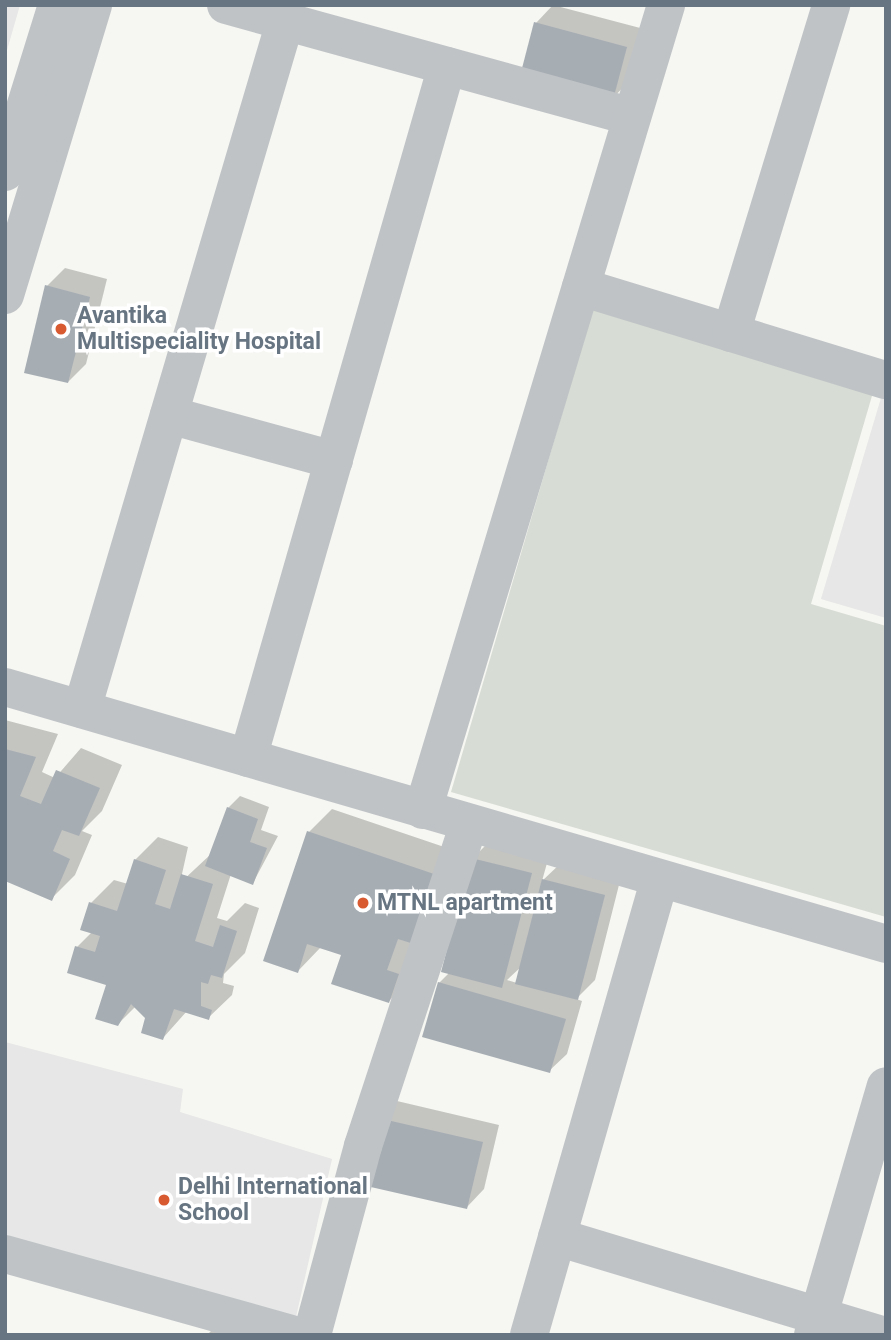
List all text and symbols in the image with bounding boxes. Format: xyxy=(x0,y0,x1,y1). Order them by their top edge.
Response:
place label: Avantika Multispeciality Hospital xyxy=(77,302,321,356)
marker: Avantika Multispeciality Hospital xyxy=(51,319,71,339)
place label: MTNL apartment xyxy=(377,889,553,917)
marker: MTNL apartment xyxy=(355,895,371,911)
place label: Delhi International School xyxy=(178,1173,368,1227)
marker: Delhi International School xyxy=(156,1192,172,1208)

